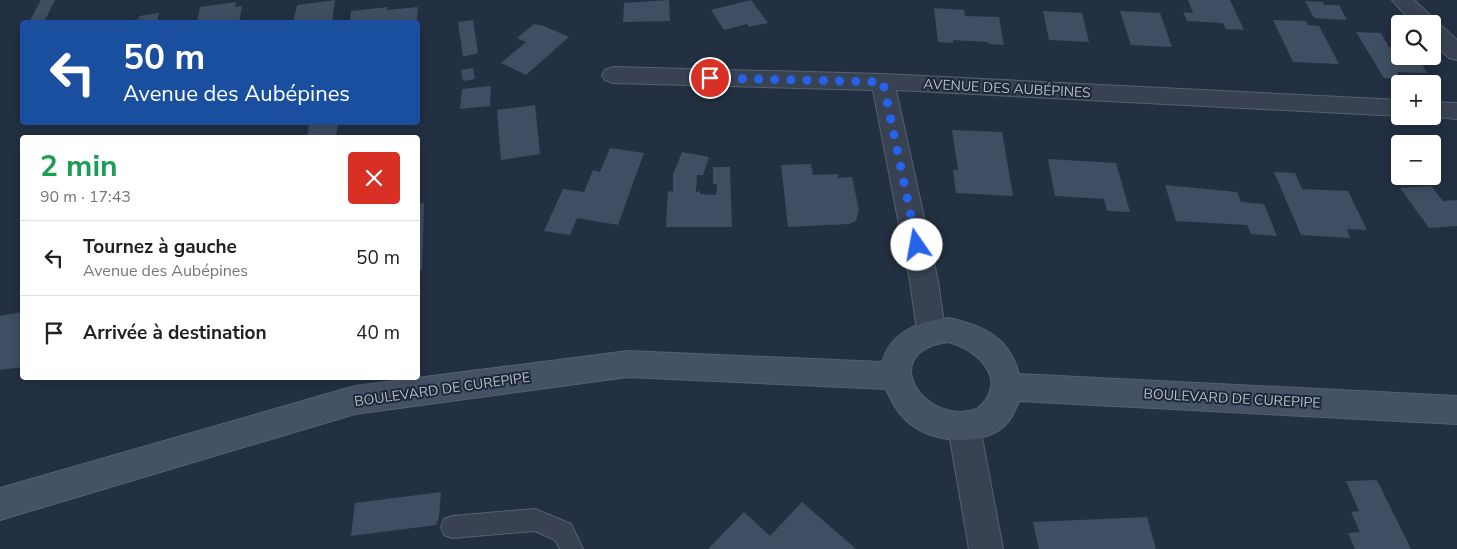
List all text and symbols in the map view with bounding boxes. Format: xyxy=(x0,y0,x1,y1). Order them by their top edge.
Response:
map controls xyxy=(1391,15,1441,185)
button: search xyxy=(1391,15,1441,65)
text: 50 m xyxy=(123,34,205,81)
icon: left xyxy=(40,40,105,105)
pin xyxy=(689,57,731,99)
icon: arrive xyxy=(696,64,724,92)
street label: AVENUE DES AUBÉPINES xyxy=(923,75,1092,102)
button: + xyxy=(1391,75,1441,125)
text: Avenue des Aubépines xyxy=(123,79,350,109)
button: − xyxy=(1391,135,1441,185)
text: 2 min xyxy=(40,146,118,187)
button: close xyxy=(348,152,400,204)
text: 90 m · 17:43 xyxy=(40,186,131,208)
position arrow xyxy=(890,218,942,270)
text: Tournez à gauche xyxy=(83,234,237,260)
icon: left xyxy=(40,244,68,272)
text: 50 m xyxy=(356,245,400,271)
text: Avenue des Aubépines xyxy=(83,260,248,282)
icon: arrive xyxy=(40,319,68,347)
text: Arrivée à destination xyxy=(83,320,267,346)
text: 40 m xyxy=(356,320,400,346)
street label: BOULEVARD DE CUREPIPE xyxy=(353,368,531,411)
street label: BOULEVARD DE CUREPIPE xyxy=(1143,384,1321,413)

